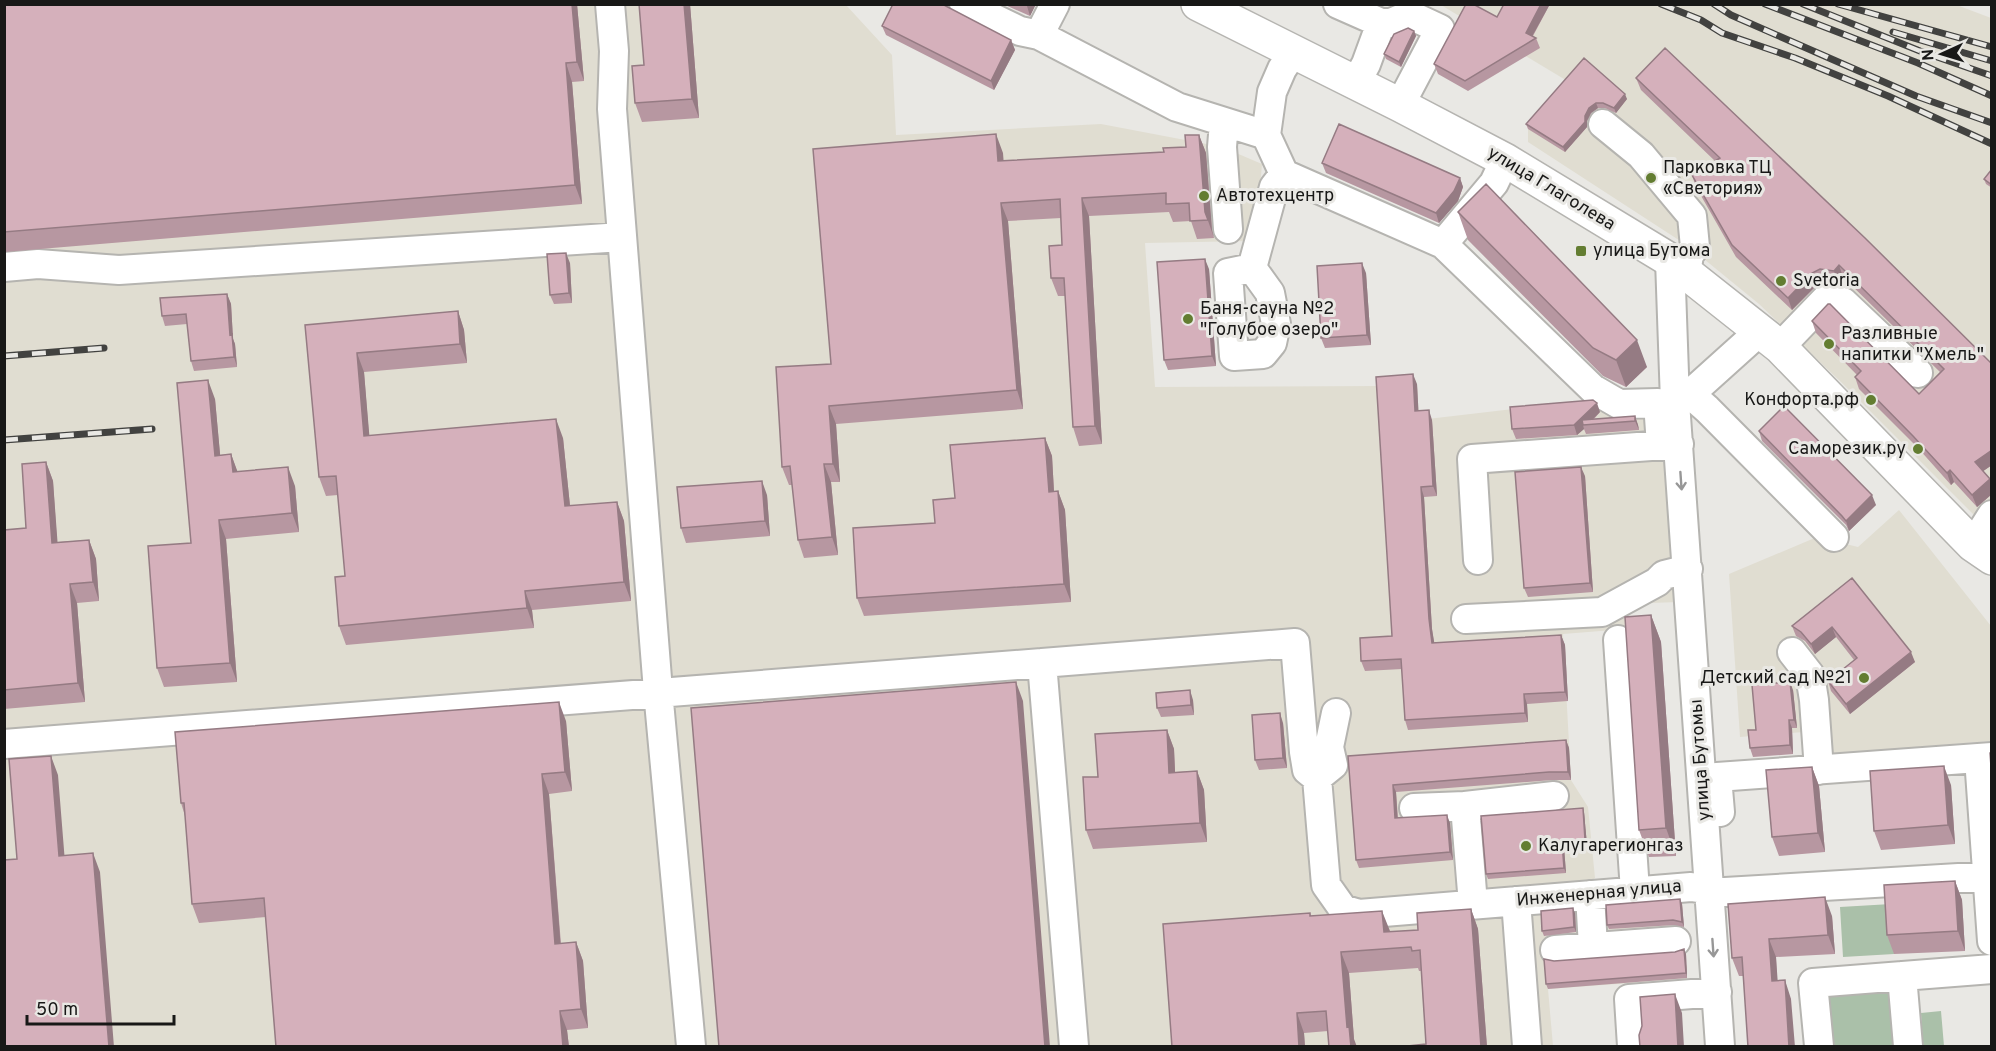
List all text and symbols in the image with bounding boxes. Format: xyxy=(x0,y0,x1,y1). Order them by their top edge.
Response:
north arrow xyxy=(1912,24,1972,84)
text: N xyxy=(1919,48,1939,61)
street label: улица Глаголева xyxy=(1483,142,1619,236)
place label: Парковка ТЦ «Светория» xyxy=(1663,157,1772,201)
marker: Парковка ТЦ «Светория» xyxy=(1644,171,1658,185)
place label: Автотехцентр xyxy=(1216,185,1334,208)
marker: Автотехцентр xyxy=(1197,189,1211,203)
place label: улица Бутома xyxy=(1593,240,1710,263)
marker: улица Бутома xyxy=(1574,244,1588,258)
place label: Svetoria xyxy=(1793,270,1860,293)
marker: Svetoria xyxy=(1774,274,1788,288)
place label: Баня-сауна №2 "Голубое озеро" xyxy=(1200,298,1338,342)
marker: Баня-сауна №2 "Голубое озеро" xyxy=(1181,312,1195,326)
place label: Разливные напитки "Хмель" xyxy=(1841,323,1984,367)
marker: Разливные напитки "Хмель" xyxy=(1822,337,1836,351)
place label: Конфорта.рф xyxy=(1744,389,1859,412)
marker: Конфорта.рф xyxy=(1864,393,1878,407)
place label: Саморезик.ру xyxy=(1788,438,1906,461)
marker: Саморезик.ру xyxy=(1911,442,1925,456)
one-way arrow xyxy=(1676,471,1687,491)
place label: Детский сад №21 xyxy=(1700,667,1852,690)
marker: Детский сад №21 xyxy=(1857,671,1871,685)
street label: улица Бутомы xyxy=(1685,698,1717,822)
place label: Калугарегионгаз xyxy=(1538,835,1684,858)
marker: Калугарегионгаз xyxy=(1519,839,1533,853)
street label: Инженерная улица xyxy=(1516,875,1682,913)
one-way arrow xyxy=(1708,937,1719,957)
scale bar xyxy=(27,988,174,1026)
text: 50 m xyxy=(36,999,78,1022)

